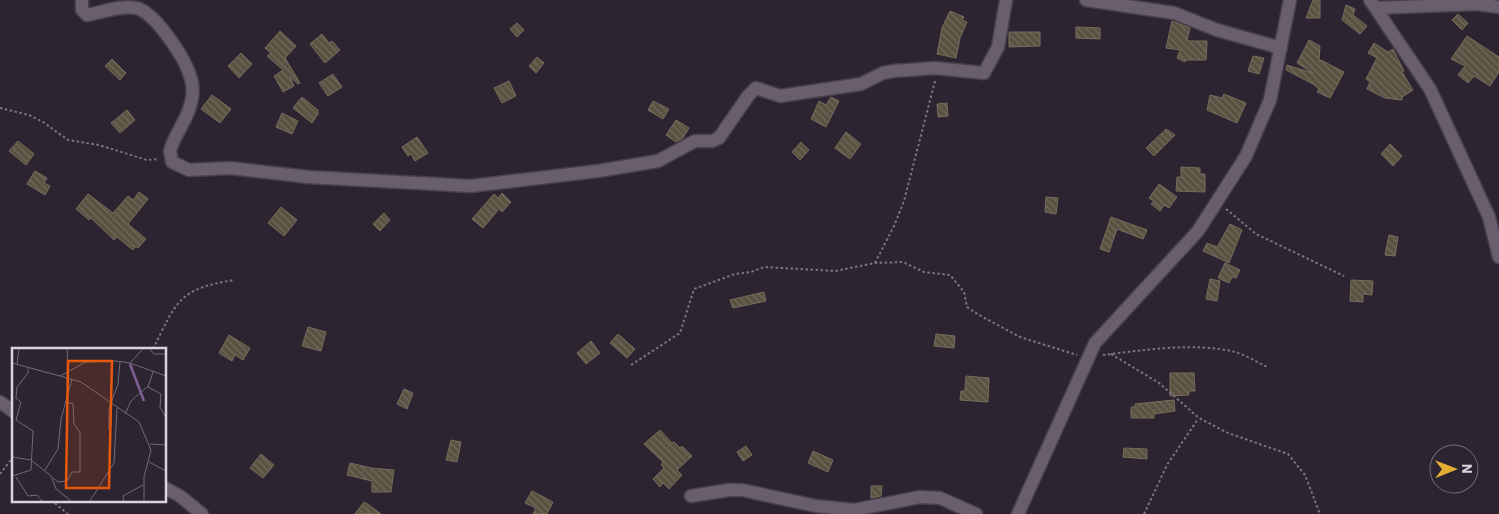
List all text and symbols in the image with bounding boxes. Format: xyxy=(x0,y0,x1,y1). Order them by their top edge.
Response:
inset map xyxy=(12,348,166,502)
north arrow xyxy=(1429,444,1479,494)
text: N xyxy=(1458,464,1476,474)

